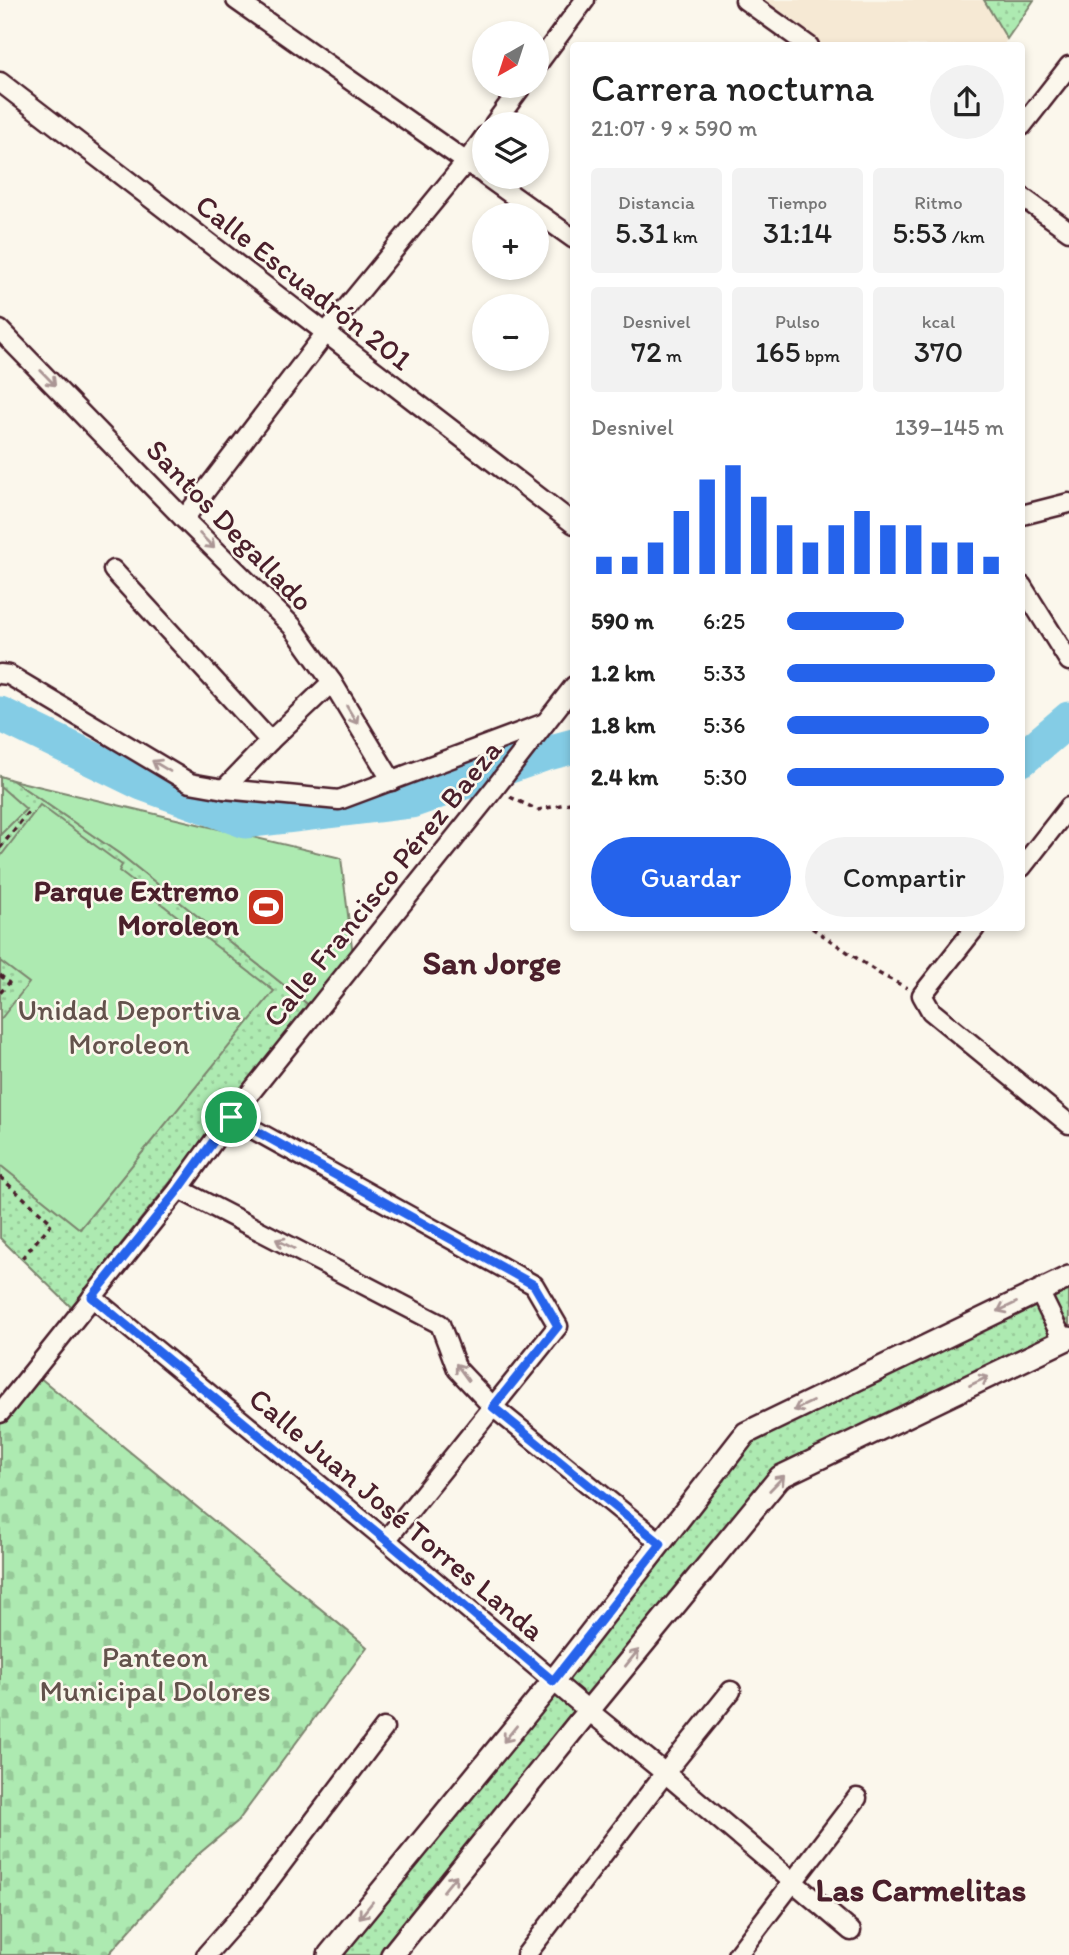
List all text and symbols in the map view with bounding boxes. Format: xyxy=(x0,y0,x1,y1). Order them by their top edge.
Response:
north arrow xyxy=(472,21,550,98)
map controls xyxy=(472,21,549,371)
text: Carrera nocturna xyxy=(591,65,874,111)
button: share xyxy=(930,65,1004,139)
button: layers xyxy=(472,112,549,189)
text: 21:07 · 9 × 590 m xyxy=(591,114,757,142)
street label: Calle Escuadrón 201 xyxy=(188,186,420,378)
text: Distancia xyxy=(618,191,695,214)
text: Tiempo xyxy=(768,191,827,214)
text: Ritmo xyxy=(914,191,963,214)
button: + xyxy=(472,203,549,280)
text: 5.31 xyxy=(615,214,669,251)
text: 31:14 xyxy=(763,214,832,251)
text: 5:53 xyxy=(892,214,947,251)
text: km xyxy=(669,225,698,248)
text: /km xyxy=(947,225,985,248)
button: − xyxy=(472,294,549,371)
text: Desnivel xyxy=(622,310,691,333)
text: Pulso xyxy=(775,310,820,333)
text: kcal xyxy=(922,310,955,333)
text: 72 xyxy=(631,333,662,370)
text: 165 xyxy=(755,333,801,370)
text: 370 xyxy=(914,333,963,370)
text: m xyxy=(662,344,682,367)
text: bpm xyxy=(801,344,840,367)
one-way arrow xyxy=(39,370,56,387)
text: Desnivel xyxy=(591,413,674,441)
text: 139–145 m xyxy=(895,413,1004,441)
street label: Santos Degallado xyxy=(139,431,321,619)
one-way arrow xyxy=(198,533,215,550)
text: 590 m xyxy=(591,607,654,635)
text: 6:25 xyxy=(703,607,745,635)
text: 1.2 km xyxy=(591,659,655,687)
text: 5:33 xyxy=(703,659,746,687)
one-way arrow xyxy=(345,704,359,724)
text: 1.8 km xyxy=(591,711,656,739)
text: 5:36 xyxy=(703,711,745,739)
street label: Calle Francisco Pérez Baeza xyxy=(255,732,510,1034)
one-way arrow xyxy=(151,759,171,773)
text: 2.4 km xyxy=(591,763,658,791)
text: 5:30 xyxy=(703,763,747,791)
button: Guardar xyxy=(591,837,791,917)
button: Compartir xyxy=(805,837,1004,917)
place label: Parque Extremo Moroleon xyxy=(34,872,239,943)
sports icon: Parque Extremo Moroleon xyxy=(245,886,287,928)
district label: San Jorge xyxy=(422,943,562,982)
park label: Unidad Deportiva Moroleon xyxy=(17,991,241,1062)
pin xyxy=(201,1087,261,1147)
icon: arrive xyxy=(212,1098,250,1136)
one-way arrow xyxy=(275,1236,295,1250)
one-way arrow xyxy=(997,1300,1018,1314)
one-way arrow xyxy=(455,1362,470,1381)
one-way arrow xyxy=(968,1374,989,1387)
street label: Calle Juan José Torres Landa xyxy=(242,1379,553,1649)
one-way arrow xyxy=(793,1399,814,1413)
one-way arrow xyxy=(768,1475,785,1492)
park label: Panteon Municipal Dolores xyxy=(39,1638,271,1709)
one-way arrow xyxy=(624,1650,640,1668)
one-way arrow xyxy=(502,1725,517,1743)
district label: Las Carmelitas xyxy=(816,1870,1027,1909)
one-way arrow xyxy=(443,1874,458,1892)
one-way arrow xyxy=(358,1901,374,1919)

